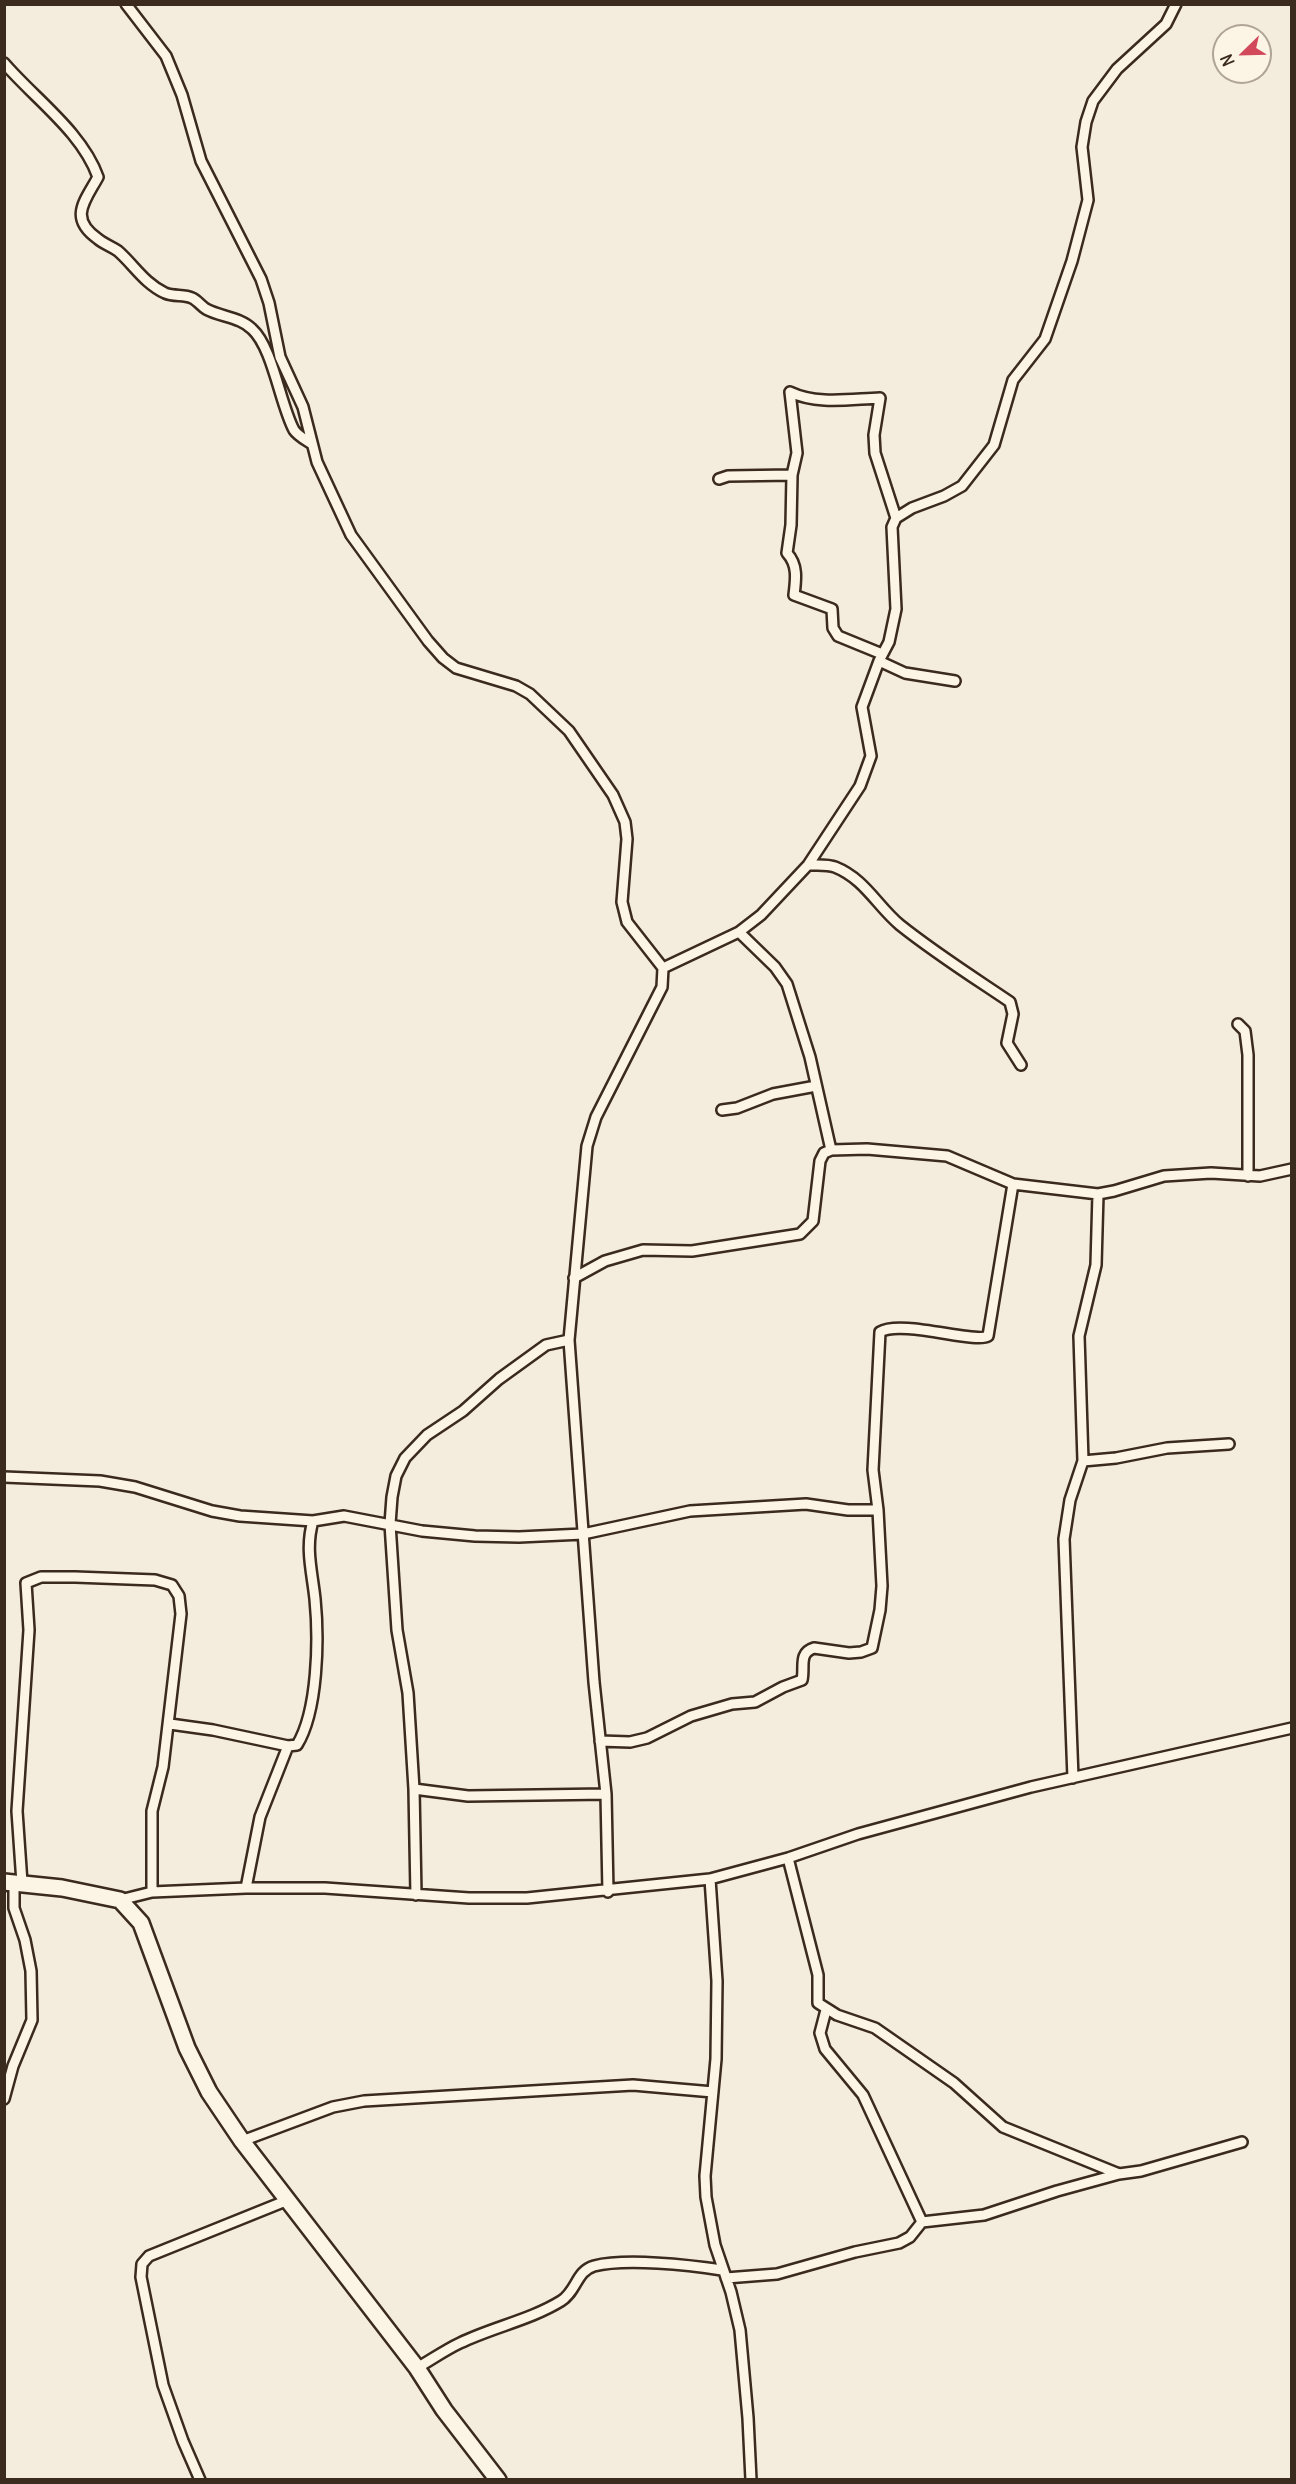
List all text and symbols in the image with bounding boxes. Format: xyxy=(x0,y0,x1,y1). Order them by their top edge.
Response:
north arrow xyxy=(1212,24,1272,84)
text: N xyxy=(1216,51,1239,69)

